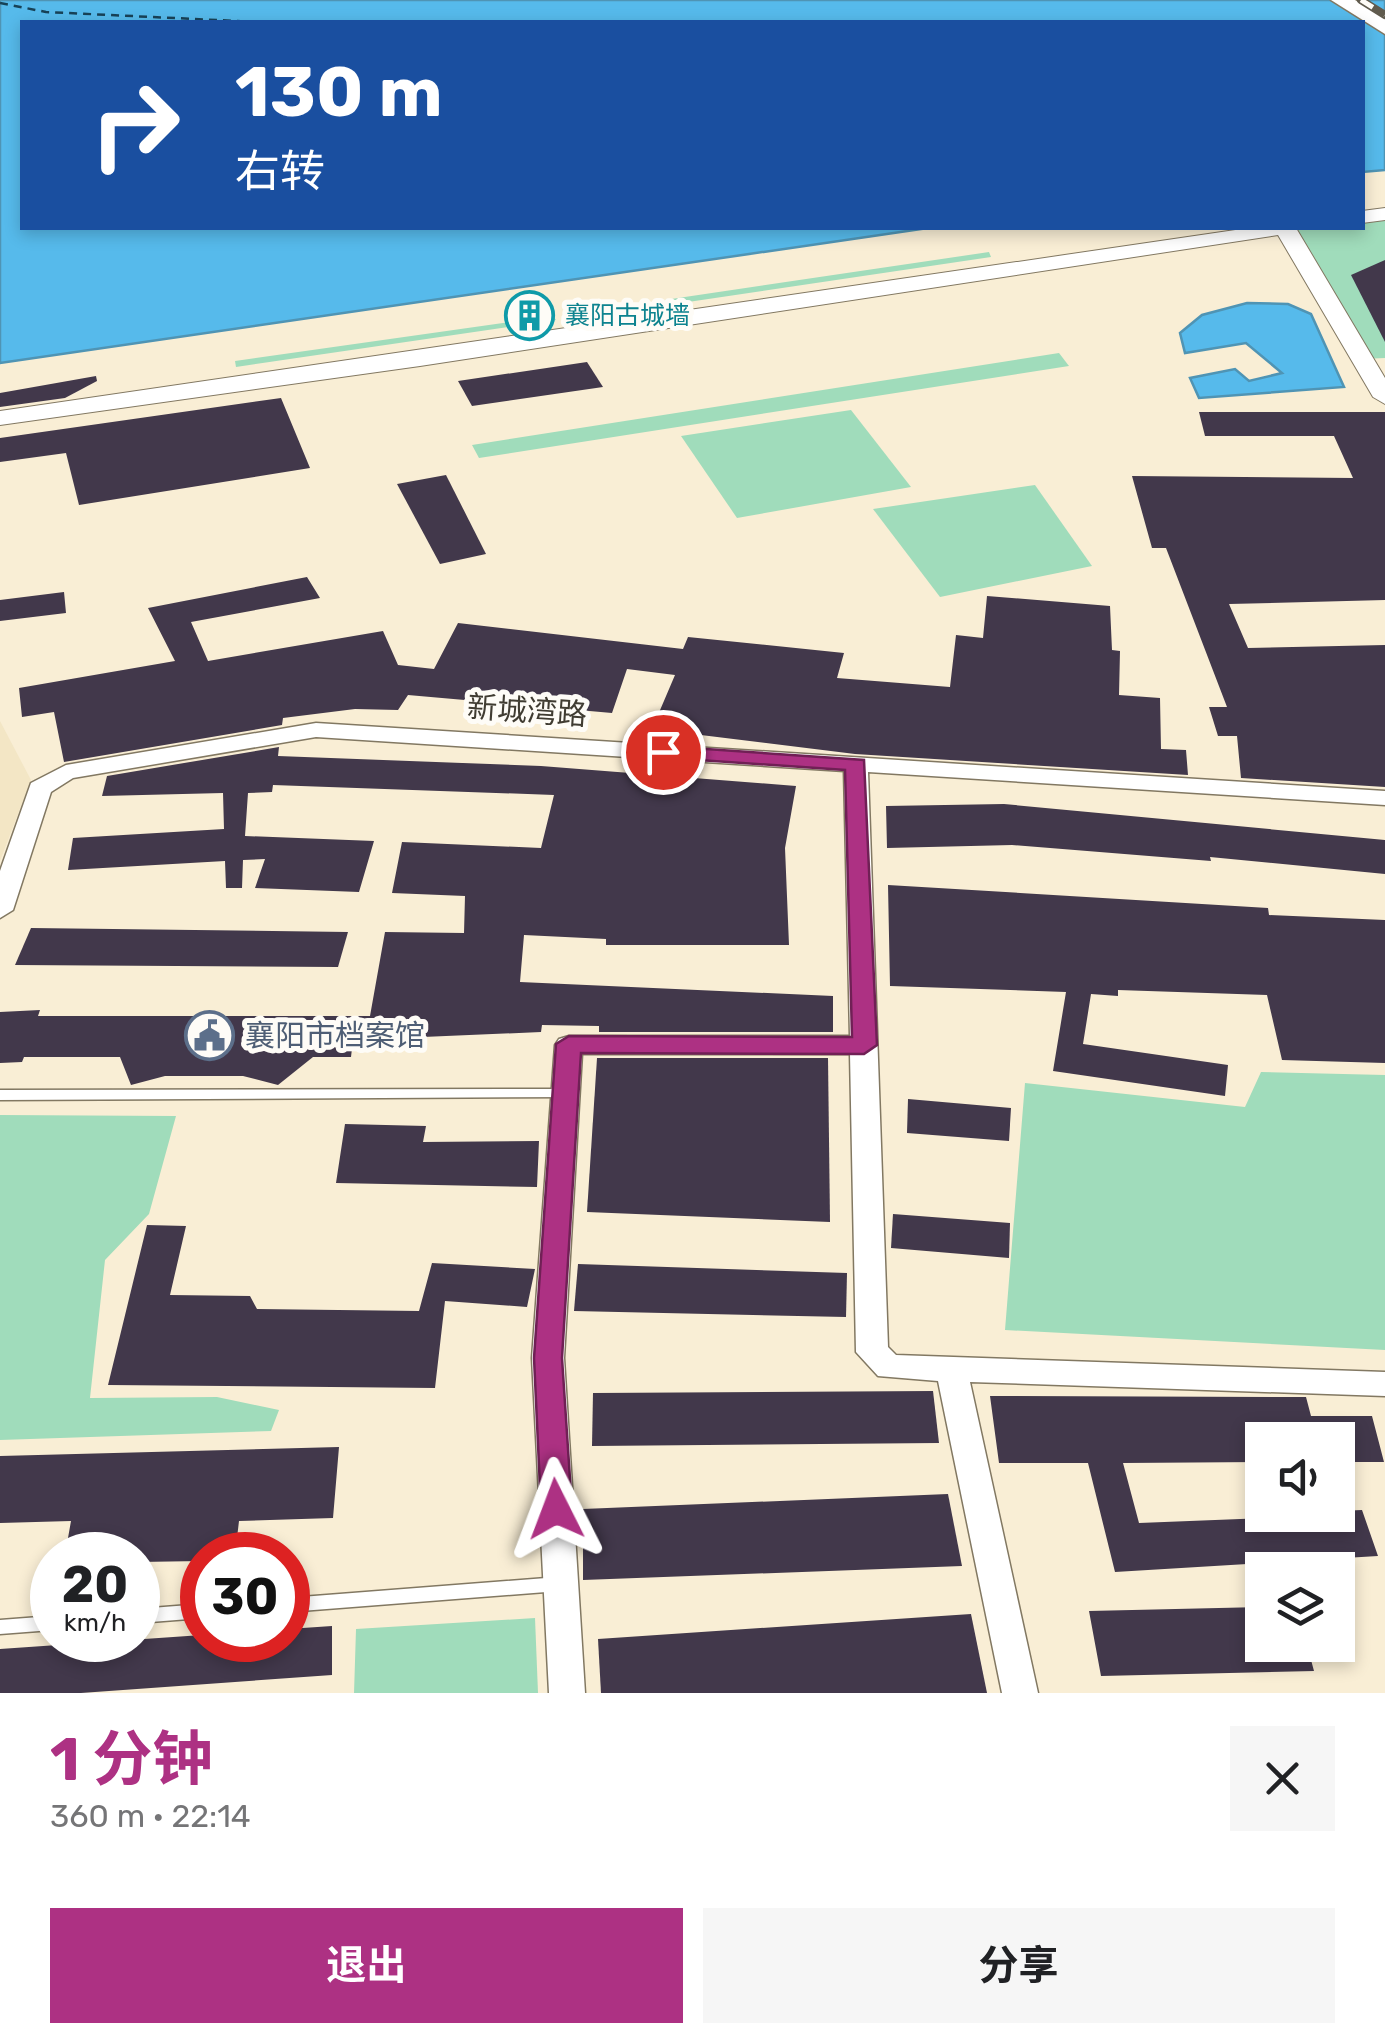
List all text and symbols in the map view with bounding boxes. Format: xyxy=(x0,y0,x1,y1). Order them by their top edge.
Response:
text: 130 m xyxy=(235,51,443,134)
icon: right xyxy=(70,60,200,190)
text: 右转 xyxy=(235,145,325,198)
building icon: 襄阳古城墙 xyxy=(504,289,556,341)
place label: 襄阳古城墙 xyxy=(565,301,690,330)
street label: 新城湾路 xyxy=(466,689,588,733)
pin xyxy=(621,710,706,795)
icon: arrive xyxy=(636,725,691,780)
public building icon: 襄阳市档案馆 xyxy=(184,1010,236,1062)
place label: 襄阳市档案馆 xyxy=(245,1018,425,1054)
map controls xyxy=(1245,1422,1355,1662)
button: sound xyxy=(1245,1422,1355,1532)
position arrow xyxy=(504,1457,608,1561)
speed limit sign: 30 xyxy=(180,1532,310,1662)
button: layers xyxy=(1245,1552,1355,1662)
text: 20 xyxy=(62,1555,128,1615)
text: km/h xyxy=(64,1608,126,1637)
text: 1 分钟 xyxy=(50,1724,213,1795)
button: close xyxy=(1230,1726,1335,1831)
text: 360 m · 22:14 xyxy=(50,1797,251,1835)
button: 退出 xyxy=(50,1908,683,2023)
button: 分享 xyxy=(703,1908,1335,2023)

